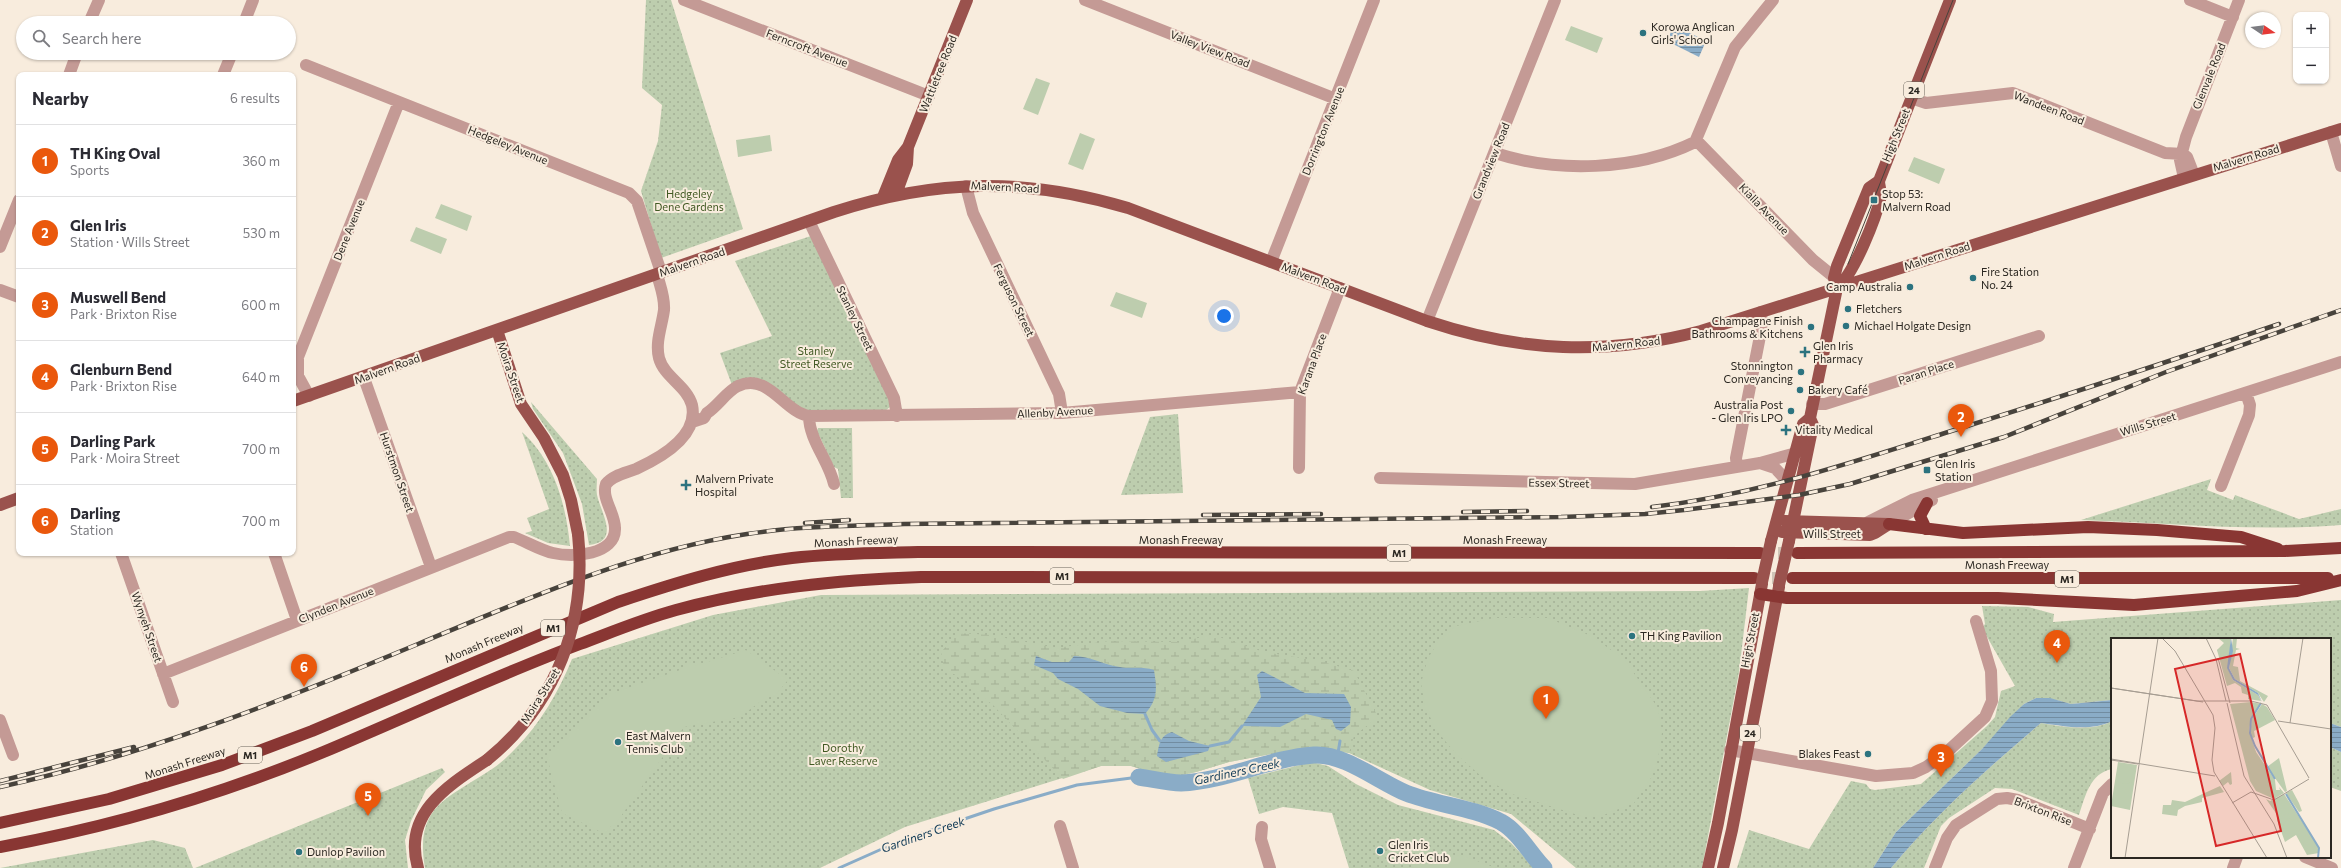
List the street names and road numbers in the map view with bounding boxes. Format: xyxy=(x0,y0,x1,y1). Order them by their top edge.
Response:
street label: Ferncroft Avenue xyxy=(765,26,850,69)
street label: Valley View Road xyxy=(1168,27,1252,70)
street label: Wattletree Road xyxy=(916,33,959,114)
street label: Glenvale Road xyxy=(2189,41,2228,111)
road number: 24 xyxy=(1904,82,1924,98)
street label: Dorrington Avenue xyxy=(1299,84,1346,177)
street label: Wandeen Road xyxy=(2012,88,2086,127)
street label: High Street xyxy=(1879,106,1912,163)
street label: Grandview Road xyxy=(1469,121,1512,201)
street label: Hedgeley Avenue xyxy=(466,123,550,167)
street label: Malvern Road xyxy=(2211,141,2281,174)
street label: Malvern Road xyxy=(970,178,1040,195)
street label: Kialla Avenue xyxy=(1737,180,1792,237)
street label: Dene Avenue xyxy=(330,197,367,262)
street label: Malvern Road xyxy=(1902,239,1972,272)
street label: Malvern Road xyxy=(657,244,726,279)
street label: Malvern Road xyxy=(1280,259,1349,296)
street label: Ferguson Street xyxy=(991,261,1038,339)
street label: Stanley Street xyxy=(834,283,877,353)
street label: Karana Place xyxy=(1294,331,1329,396)
street label: Malvern Road xyxy=(1591,333,1661,354)
street label: Moira Street xyxy=(495,340,528,404)
street label: Malvern Road xyxy=(352,351,421,386)
street label: Paran Place xyxy=(1896,356,1956,387)
street label: Allenby Avenue xyxy=(1017,403,1094,420)
street label: Wills Street xyxy=(2118,409,2178,438)
street label: Hurstmon Street xyxy=(378,430,417,514)
street label: Essex Street xyxy=(1528,475,1590,490)
street label: Wills Street xyxy=(1803,527,1861,540)
street label: Monash Freeway xyxy=(813,532,899,549)
street label: Monash Freeway xyxy=(1139,533,1223,546)
street label: Monash Freeway xyxy=(1463,533,1547,546)
road number: M1 xyxy=(1387,545,1411,561)
street label: Monash Freeway xyxy=(1965,558,2049,571)
road number: M1 xyxy=(1050,568,1074,584)
road number: M1 xyxy=(2055,571,2079,587)
street label: Clynden Avenue xyxy=(296,584,375,625)
street label: Wynyeh Street xyxy=(129,590,166,664)
street label: High Street xyxy=(1738,610,1761,669)
street label: Monash Freeway xyxy=(442,620,525,665)
road number: M1 xyxy=(541,620,565,636)
street label: Moira Street xyxy=(517,665,562,726)
road number: 24 xyxy=(1740,725,1760,741)
street label: Monash Freeway xyxy=(143,743,227,782)
road number: M1 xyxy=(238,747,262,763)
street label: Brixton Rise xyxy=(2013,794,2074,828)

